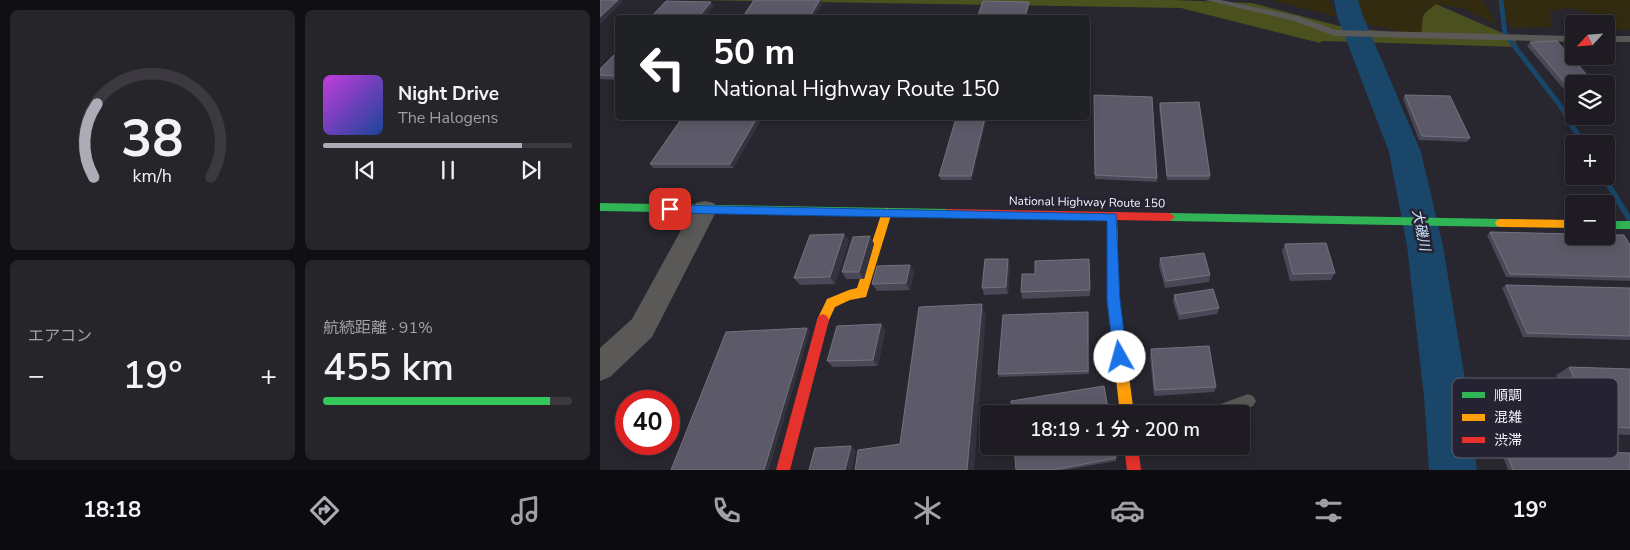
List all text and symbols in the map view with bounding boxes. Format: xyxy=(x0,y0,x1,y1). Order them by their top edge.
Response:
north arrow xyxy=(1565,15,1615,65)
map controls xyxy=(1565,15,1615,245)
text: 50 m xyxy=(713,29,795,76)
icon: left xyxy=(630,35,695,100)
text: National Highway Route 150 xyxy=(713,74,1000,104)
button: layers xyxy=(1565,75,1615,125)
text: Night Drive xyxy=(398,81,499,107)
text: 38 xyxy=(121,103,184,174)
text: The Halogens xyxy=(398,107,498,129)
button: + xyxy=(1565,135,1615,185)
icon: previous xyxy=(351,156,379,184)
icon: pause xyxy=(434,156,462,184)
icon: next xyxy=(517,156,545,184)
text: km/h xyxy=(133,164,172,188)
pin xyxy=(649,188,691,230)
street label: National Highway Route 150 xyxy=(1009,193,1165,211)
icon: arrive xyxy=(656,195,684,223)
button: − xyxy=(1565,195,1615,245)
water label: 大磯川 xyxy=(1408,208,1435,254)
text: 航続距離 · 91% xyxy=(323,317,433,339)
text: エアコン xyxy=(28,325,92,347)
position arrow xyxy=(1093,330,1145,382)
text: 455 km xyxy=(323,342,454,393)
text: 19° xyxy=(123,350,182,401)
text: − xyxy=(28,357,45,395)
text: + xyxy=(260,357,277,395)
legend xyxy=(1452,378,1618,458)
text: 順調 xyxy=(1494,386,1522,405)
speed limit sign: 40 xyxy=(615,390,680,455)
text: 混雑 xyxy=(1494,408,1522,427)
text: 18:19 · 1 分 · 200 m xyxy=(1030,417,1200,443)
text: 渋滞 xyxy=(1494,431,1522,450)
icon: directions xyxy=(307,493,342,528)
icon: music xyxy=(508,493,543,528)
icon: phone xyxy=(709,493,744,528)
icon: climate xyxy=(910,493,945,528)
icon: car xyxy=(1110,493,1145,528)
icon: filters xyxy=(1311,493,1346,528)
text: 18:18 xyxy=(83,495,141,525)
text: 19° xyxy=(1512,495,1547,525)

